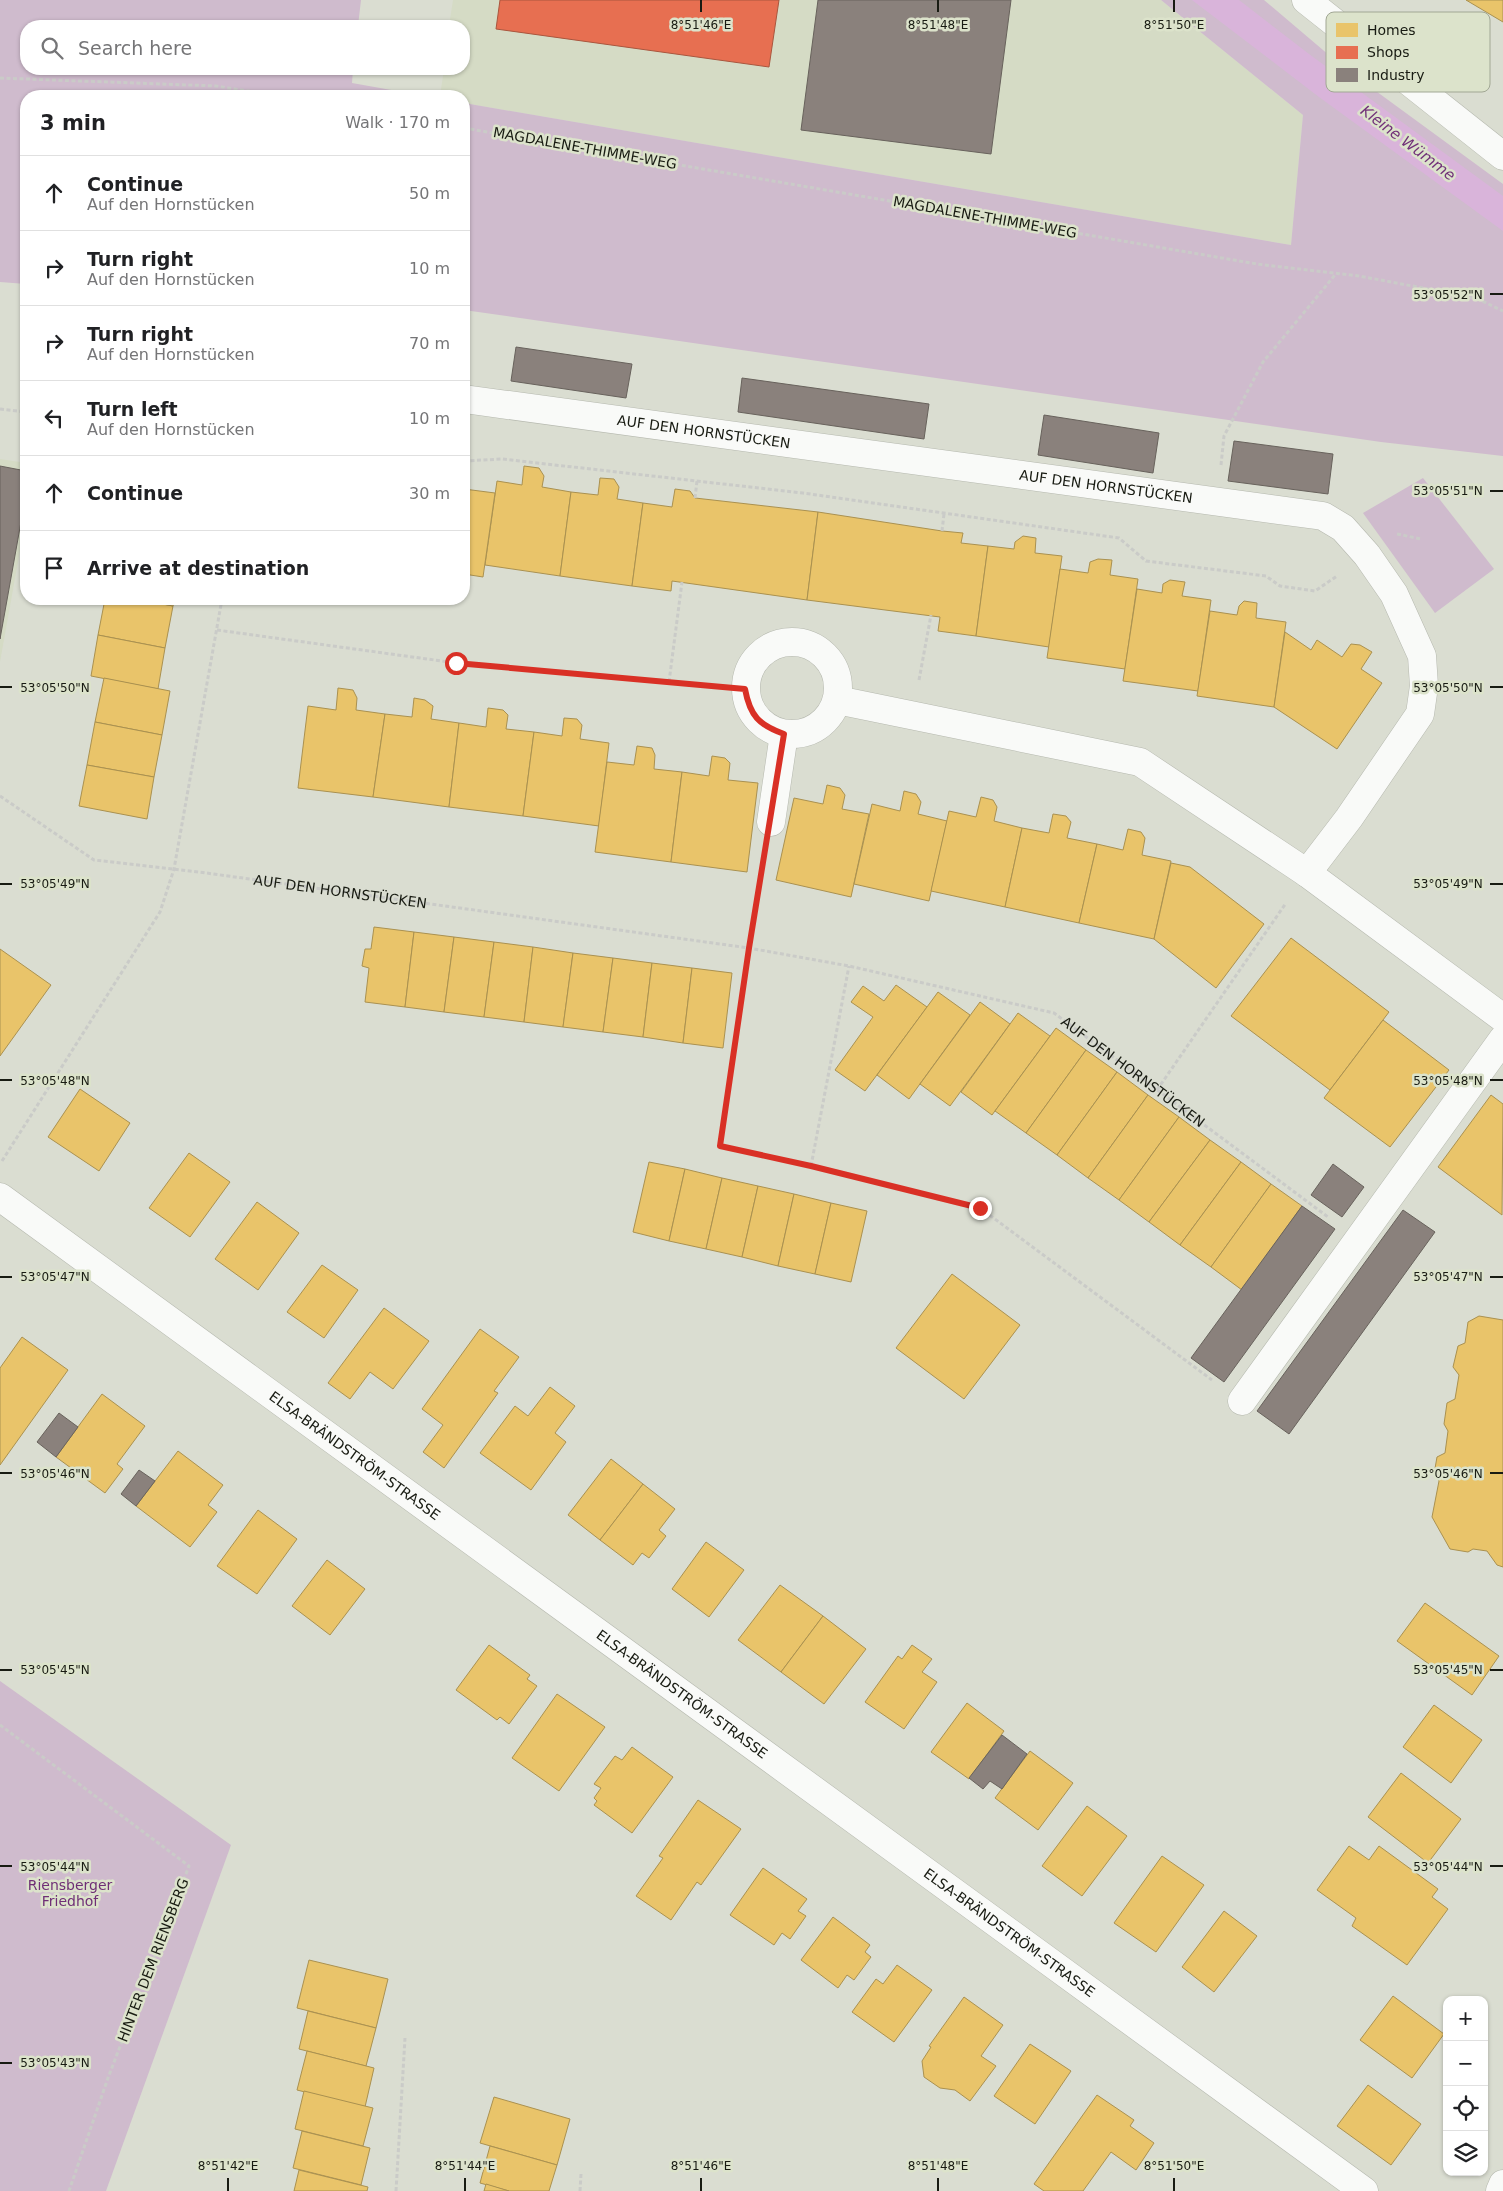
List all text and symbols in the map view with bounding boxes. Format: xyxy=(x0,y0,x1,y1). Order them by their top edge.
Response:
legend xyxy=(1326,12,1490,92)
text: 8°51'46"E xyxy=(671,18,731,32)
text: 8°51'48"E xyxy=(908,18,968,32)
text: 8°51'50"E xyxy=(1144,18,1204,32)
search box xyxy=(20,20,470,75)
text: Homes xyxy=(1367,22,1416,38)
icon: search xyxy=(38,34,66,62)
text: Search here xyxy=(78,37,192,59)
text: Shops xyxy=(1367,44,1410,60)
text: Industry xyxy=(1367,67,1425,83)
water label: Kleine Wümme xyxy=(1357,102,1459,184)
text: 3 min xyxy=(40,111,106,135)
text: Walk · 170 m xyxy=(345,113,450,132)
street label: MAGDALENE-THIMME-WEG xyxy=(492,124,678,172)
text: Continue xyxy=(87,173,183,195)
icon: ahead xyxy=(40,179,68,207)
text: 50 m xyxy=(409,184,450,203)
street label: MAGDALENE-THIMME-WEG xyxy=(892,193,1078,241)
text: Auf den Hornstücken xyxy=(87,195,255,214)
text: Turn right xyxy=(87,248,193,270)
icon: right xyxy=(40,254,68,282)
text: 10 m xyxy=(409,259,450,278)
text: Auf den Hornstücken xyxy=(87,270,255,289)
text: 53°05'52"N xyxy=(1413,288,1483,302)
text: Turn right xyxy=(87,323,193,345)
icon: right xyxy=(40,329,68,357)
text: 70 m xyxy=(409,334,450,353)
text: Auf den Hornstücken xyxy=(87,345,255,364)
text: Turn left xyxy=(87,398,178,420)
icon: left xyxy=(40,404,68,432)
text: 10 m xyxy=(409,409,450,428)
street label: AUF DEN HORNSTÜCKEN xyxy=(616,412,791,451)
text: Auf den Hornstücken xyxy=(87,420,255,439)
street label: AUF DEN HORNSTÜCKEN xyxy=(1018,467,1194,506)
icon: ahead xyxy=(40,479,68,507)
text: Continue xyxy=(87,482,183,504)
text: 30 m xyxy=(409,484,450,503)
text: 53°05'51"N xyxy=(1413,484,1483,498)
icon: arrive xyxy=(40,554,68,582)
text: Arrive at destination xyxy=(87,557,309,579)
route start xyxy=(445,652,468,675)
text: 53°05'50"N xyxy=(20,681,90,695)
text: 53°05'50"N xyxy=(1413,681,1483,695)
street label: AUF DEN HORNSTÜCKEN xyxy=(253,872,428,911)
text: 53°05'49"N xyxy=(20,877,90,891)
text: 53°05'49"N xyxy=(1413,877,1483,891)
street label: AUF DEN HORNSTÜCKEN xyxy=(1058,1013,1208,1130)
text: 53°05'48"N xyxy=(20,1074,90,1088)
text: 53°05'48"N xyxy=(1413,1074,1483,1088)
route end xyxy=(969,1197,992,1220)
text: 53°05'47"N xyxy=(20,1270,90,1284)
text: 53°05'47"N xyxy=(1413,1270,1483,1284)
street label: ELSA-BRÄNDSTRÖM-STRASSE xyxy=(266,1388,443,1523)
text: 53°05'46"N xyxy=(20,1467,90,1481)
text: 53°05'46"N xyxy=(1413,1467,1483,1481)
street label: ELSA-BRÄNDSTRÖM-STRASSE xyxy=(594,1626,771,1762)
text: 53°05'45"N xyxy=(20,1663,90,1677)
text: 53°05'45"N xyxy=(1413,1663,1483,1677)
text: 53°05'44"N xyxy=(20,1860,90,1874)
text: 53°05'44"N xyxy=(1413,1860,1483,1874)
street label: ELSA-BRÄNDSTRÖM-STRASSE xyxy=(921,1865,1098,2000)
street label: HINTER DEM RIENSBERG xyxy=(114,1876,192,2044)
park label: Riensberger Friedhof xyxy=(28,1877,113,1909)
map controls xyxy=(1443,1996,1488,2176)
button: + xyxy=(1443,1996,1488,2041)
button: − xyxy=(1443,2041,1488,2086)
text: 53°05'43"N xyxy=(20,2056,90,2070)
button: locate xyxy=(1443,2086,1488,2131)
button: layers xyxy=(1443,2131,1488,2176)
text: 8°51'42"E xyxy=(198,2159,258,2173)
text: 8°51'44"E xyxy=(435,2159,495,2173)
text: 8°51'46"E xyxy=(671,2159,731,2173)
text: 8°51'48"E xyxy=(908,2159,968,2173)
text: 8°51'50"E xyxy=(1144,2159,1204,2173)

